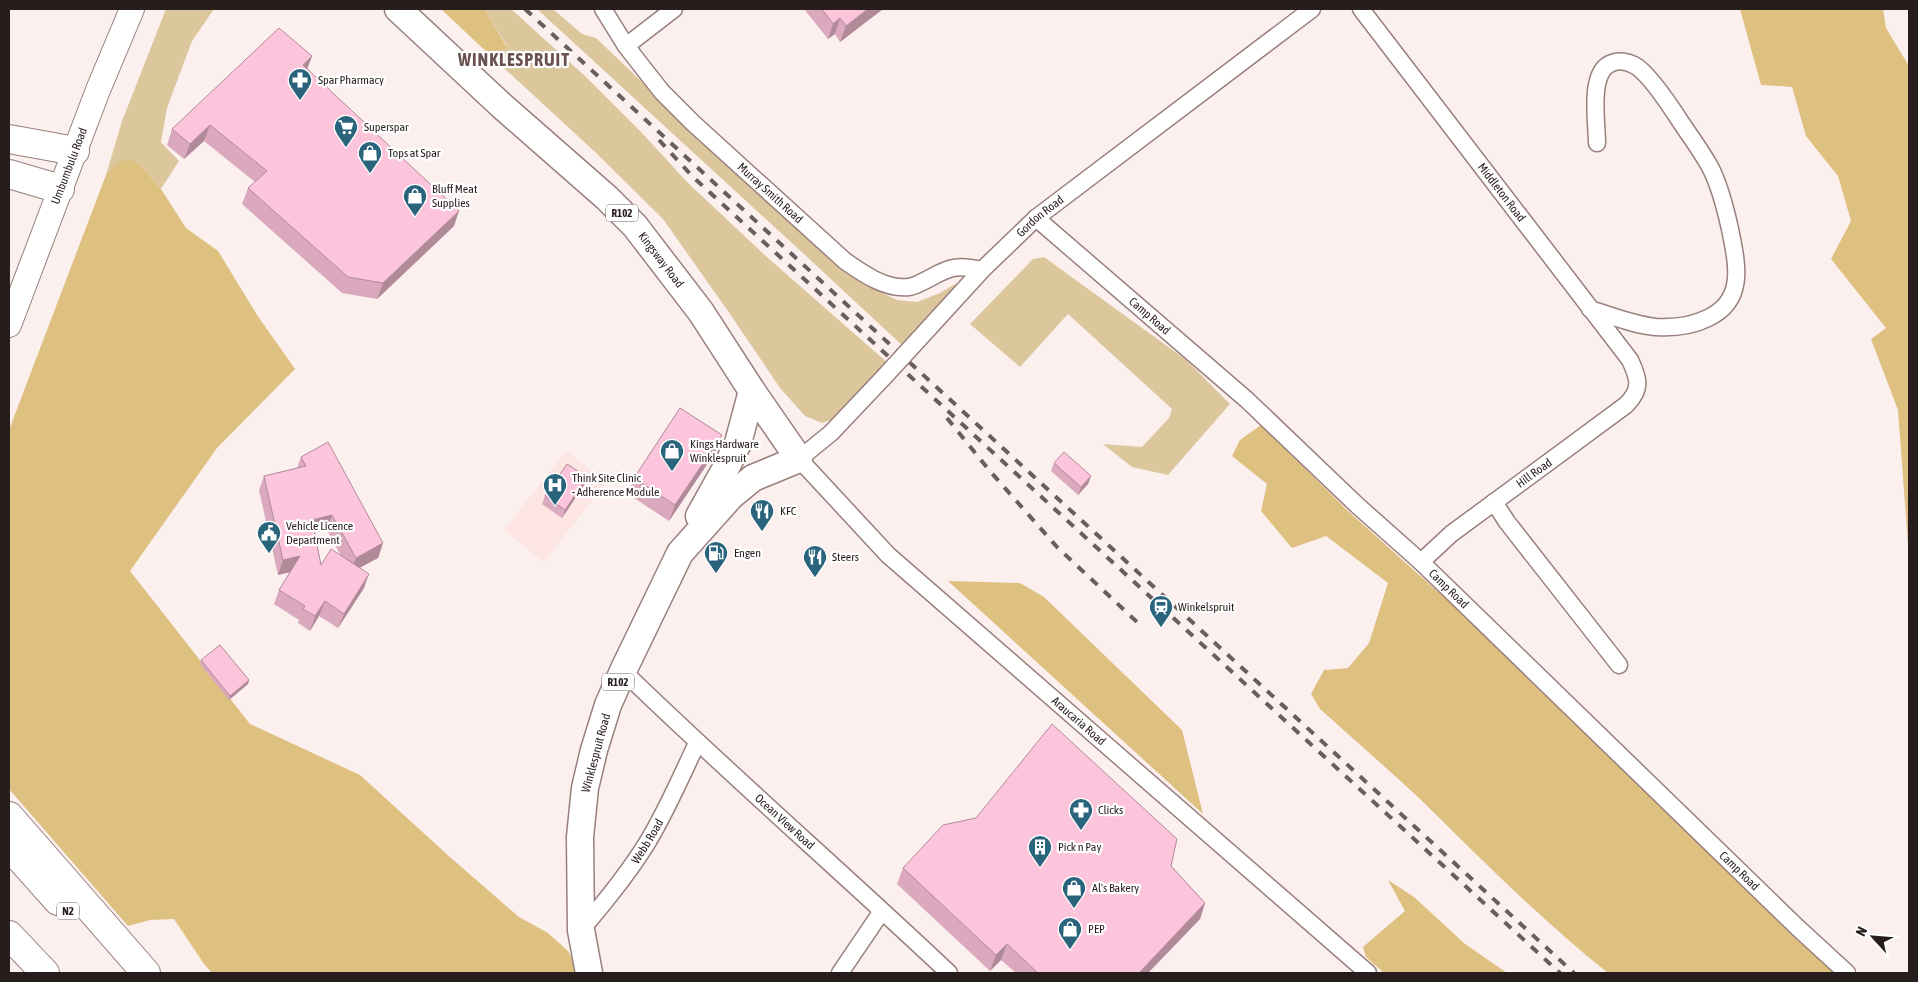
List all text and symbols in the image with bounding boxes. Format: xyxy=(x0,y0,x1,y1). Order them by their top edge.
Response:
district label: WINKLESPRUIT xyxy=(457,49,570,70)
pharmacy icon: Spar Pharmacy xyxy=(287,67,313,101)
place label: Spar Pharmacy xyxy=(318,73,384,87)
supermarket icon: Superspar xyxy=(333,114,359,148)
place label: Superspar xyxy=(364,120,409,134)
street label: Umbumbulu Road xyxy=(48,126,90,206)
shop icon: Tops at Spar xyxy=(357,140,383,174)
place label: Tops at Spar xyxy=(388,146,441,160)
street label: Murray Smith Road xyxy=(735,160,806,226)
street label: Middleton Road xyxy=(1475,160,1528,224)
place label: Bluff Meat Supplies xyxy=(432,182,478,210)
shop icon: Bluff Meat Supplies xyxy=(402,183,428,217)
street label: Gordon Road xyxy=(1014,193,1066,240)
road number: R102 xyxy=(606,204,638,222)
street label: Kingsway Road xyxy=(635,229,687,290)
street label: Camp Road xyxy=(1126,294,1173,338)
place label: Kings Hardware Winklespruit xyxy=(690,437,759,465)
shop icon: Kings Hardware Winklespruit xyxy=(659,438,685,472)
street label: Hill Road xyxy=(1513,455,1555,491)
place label: Think Site Clinic - Adherence Module xyxy=(572,471,660,499)
hospital icon: Think Site Clinic - Adherence Module xyxy=(542,472,568,506)
restaurant icon: KFC xyxy=(749,498,775,532)
place label: KFC xyxy=(780,504,797,518)
place label: Vehicle Licence Department xyxy=(286,519,353,547)
public building icon: Vehicle Licence Department xyxy=(256,520,282,554)
fuel station icon: Engen xyxy=(703,540,729,574)
restaurant icon: Steers xyxy=(802,544,828,578)
place label: Engen xyxy=(734,546,761,560)
place label: Steers xyxy=(832,550,859,564)
street label: Camp Road xyxy=(1426,566,1471,611)
station icon: Winkelspruit xyxy=(1148,594,1174,628)
place label: Winkelspruit xyxy=(1178,600,1235,614)
road number: R102 xyxy=(602,674,634,690)
street label: Araucaria Road xyxy=(1049,694,1109,748)
street label: Winklespruit Road xyxy=(579,712,613,794)
street label: Ocean View Road xyxy=(752,791,817,852)
pharmacy icon: Clicks xyxy=(1068,797,1094,831)
place label: Clicks xyxy=(1098,803,1123,817)
street label: Webb Road xyxy=(629,817,666,866)
building icon: Pick n Pay xyxy=(1027,834,1053,868)
place label: Pick n Pay xyxy=(1058,840,1101,854)
street label: Camp Road xyxy=(1716,849,1762,893)
shop icon: Al's Bakery xyxy=(1061,875,1087,909)
place label: Al's Bakery xyxy=(1092,881,1139,895)
road number: N2 xyxy=(57,902,79,919)
north arrow xyxy=(1848,912,1898,962)
shop icon: PEP xyxy=(1057,916,1083,950)
place label: PEP xyxy=(1088,922,1105,936)
text: N xyxy=(1852,924,1870,939)

